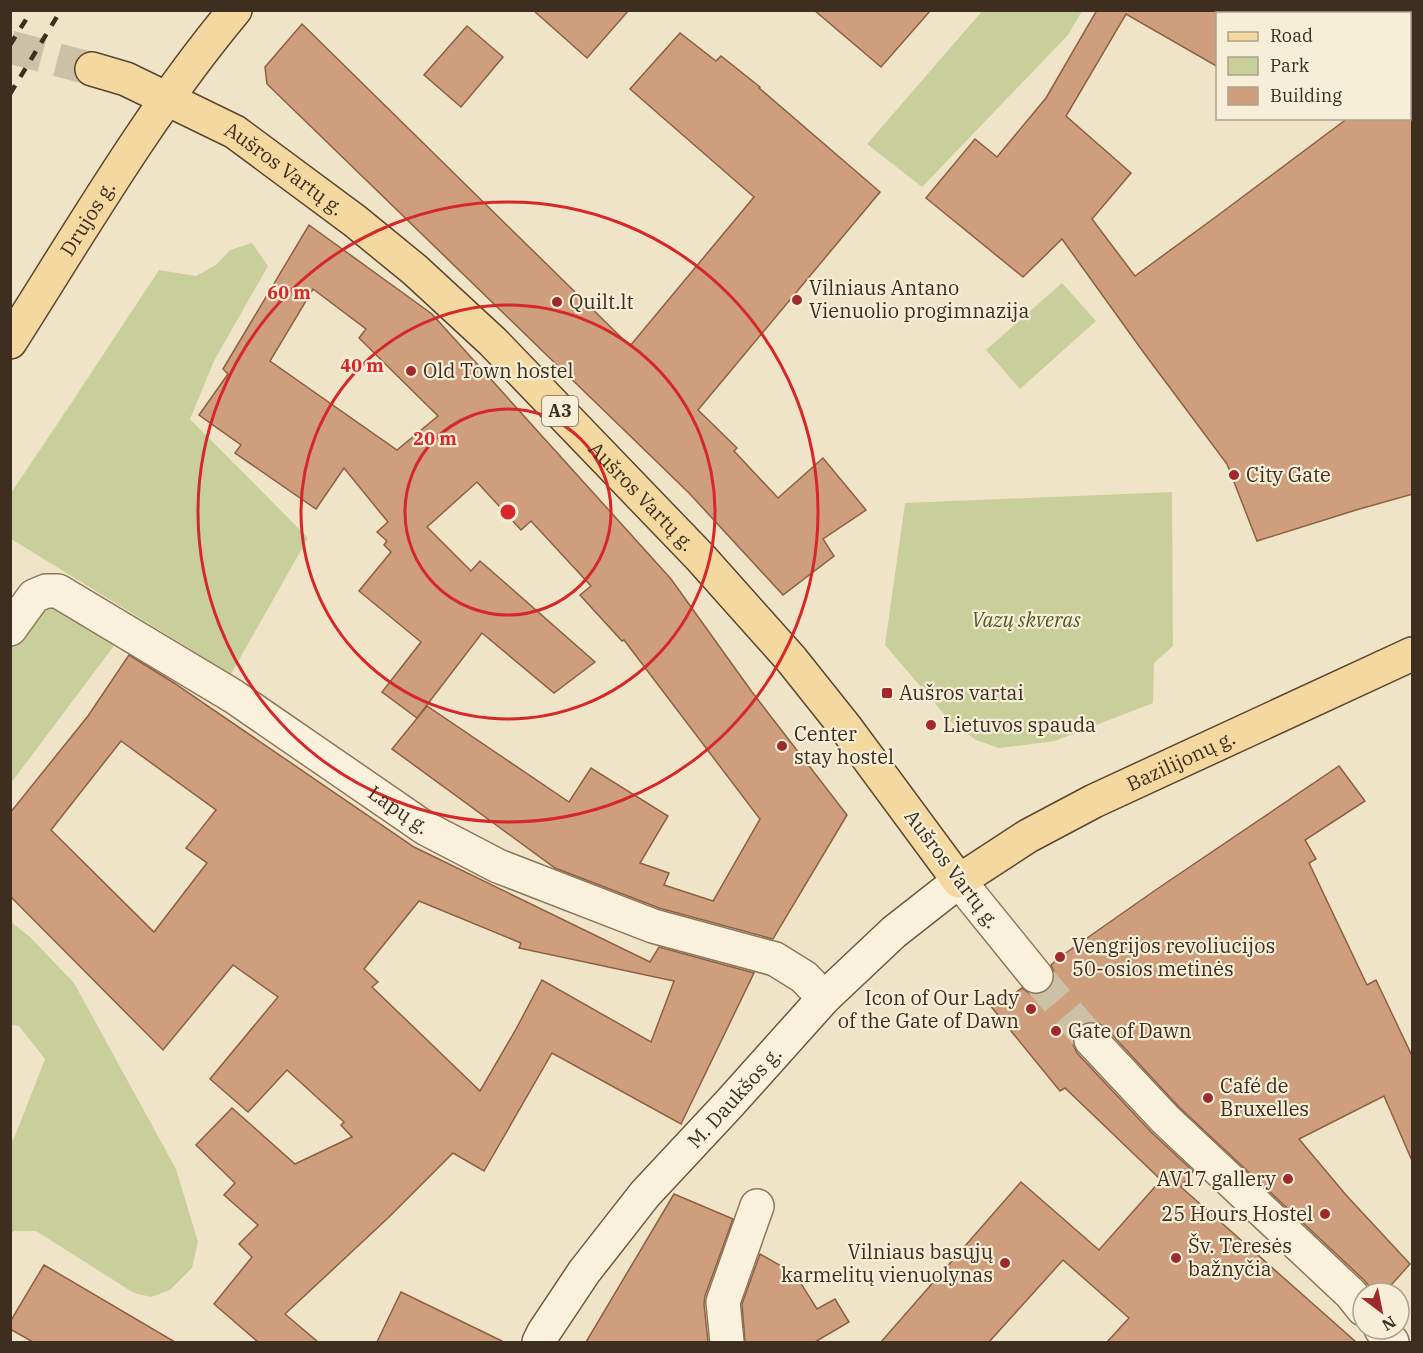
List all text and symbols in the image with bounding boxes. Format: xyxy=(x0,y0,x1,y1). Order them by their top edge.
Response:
legend xyxy=(1216,12,1411,120)
text: Road xyxy=(1270,24,1313,47)
text: Park xyxy=(1270,54,1310,77)
text: Building xyxy=(1270,84,1342,107)
street label: Aušros Vartų g. xyxy=(220,115,350,221)
street label: Drujos g. xyxy=(53,175,121,261)
place label: Vilniaus Antano Vienuolio progimnazija xyxy=(809,274,1029,324)
text: 60 m xyxy=(267,281,311,304)
place label: Quilt.lt xyxy=(569,288,634,315)
marker: Vilniaus Antano Vienuolio progimnazija xyxy=(790,293,804,307)
marker: Quilt.lt xyxy=(550,295,564,309)
text: 40 m xyxy=(340,354,384,377)
place label: Old Town hostel xyxy=(423,357,574,384)
marker: Old Town hostel xyxy=(404,364,418,378)
road number: A3 xyxy=(542,396,578,426)
text: 20 m xyxy=(413,427,457,450)
street label: Aušros Vartų g. xyxy=(583,435,701,557)
place label: City Gate xyxy=(1246,461,1331,488)
marker: City Gate xyxy=(1227,468,1241,482)
centre of rings xyxy=(498,502,518,522)
park label: Vazų skveras xyxy=(971,606,1081,633)
place label: Aušros vartai xyxy=(899,679,1024,706)
marker: Aušros vartai xyxy=(880,686,894,700)
place label: Lietuvos spauda xyxy=(943,711,1096,738)
marker: Lietuvos spauda xyxy=(924,718,938,732)
place label: Center stay hostel xyxy=(794,720,894,770)
street label: Bazilijonų g. xyxy=(1122,724,1239,797)
marker: Center stay hostel xyxy=(775,739,789,753)
street label: Lapų g. xyxy=(363,779,435,840)
street label: Aušros Vartų g. xyxy=(899,804,1006,934)
place label: Vengrijos revoliucijos 50-osios metinės xyxy=(1072,932,1275,982)
marker: Vengrijos revoliucijos 50-osios metinės xyxy=(1053,950,1067,964)
place label: Icon of Our Lady of the Gate of Dawn xyxy=(838,984,1019,1034)
marker: Icon of Our Lady of the Gate of Dawn xyxy=(1024,1002,1038,1016)
place label: Gate of Dawn xyxy=(1068,1017,1192,1044)
marker: Gate of Dawn xyxy=(1049,1024,1063,1038)
street label: M. Daukšos g. xyxy=(681,1040,787,1154)
place label: Café de Bruxelles xyxy=(1220,1072,1309,1122)
marker: Café de Bruxelles xyxy=(1201,1091,1215,1105)
place label: AV17 gallery xyxy=(1157,1165,1276,1192)
marker: AV17 gallery xyxy=(1281,1172,1295,1186)
place label: 25 Hours Hostel xyxy=(1161,1200,1313,1227)
marker: 25 Hours Hostel xyxy=(1318,1207,1332,1221)
place label: Šv. Teresės bažnyčia xyxy=(1188,1232,1292,1282)
place label: Vilniaus basųjų karmelitų vienuolynas xyxy=(781,1238,994,1288)
marker: Šv. Teresės bažnyčia xyxy=(1169,1251,1183,1265)
marker: Vilniaus basųjų karmelitų vienuolynas xyxy=(998,1256,1012,1270)
north arrow xyxy=(1351,1281,1411,1341)
text: N xyxy=(1378,1312,1400,1336)

